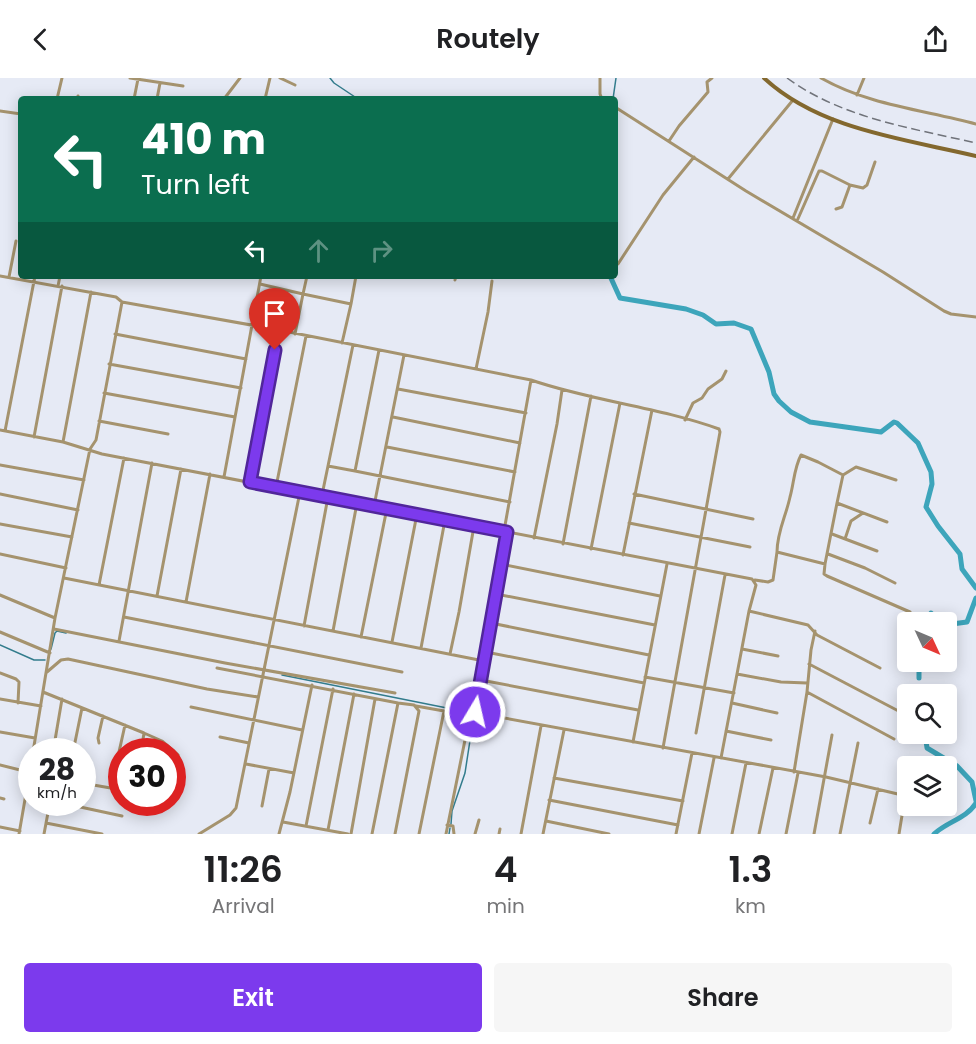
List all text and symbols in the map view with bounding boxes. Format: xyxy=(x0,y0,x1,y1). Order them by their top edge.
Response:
text: Routely xyxy=(436,20,540,57)
icon: back xyxy=(24,23,57,56)
icon: share xyxy=(919,23,952,56)
text: 410 m xyxy=(141,110,266,169)
icon: left xyxy=(42,120,120,198)
text: Turn left xyxy=(141,166,250,203)
icon: left xyxy=(239,234,272,267)
icon: ahead xyxy=(302,234,335,267)
icon: right xyxy=(365,234,398,267)
pin xyxy=(249,288,300,350)
icon: arrive xyxy=(258,297,291,330)
north arrow xyxy=(897,612,957,672)
map controls xyxy=(897,612,957,816)
position arrow xyxy=(443,680,507,744)
button: search xyxy=(897,684,957,744)
speed limit sign: 30 xyxy=(108,738,186,816)
text: 28 xyxy=(39,748,75,791)
button: layers xyxy=(897,756,957,816)
text: km/h xyxy=(37,782,77,803)
text: 11:26 xyxy=(204,844,283,895)
text: 4 xyxy=(494,844,518,895)
text: 1.3 xyxy=(728,844,772,895)
text: Arrival xyxy=(212,892,275,920)
text: min xyxy=(486,892,525,920)
text: km xyxy=(735,892,766,920)
button: Exit xyxy=(24,963,482,1032)
button: Share xyxy=(494,963,952,1032)

